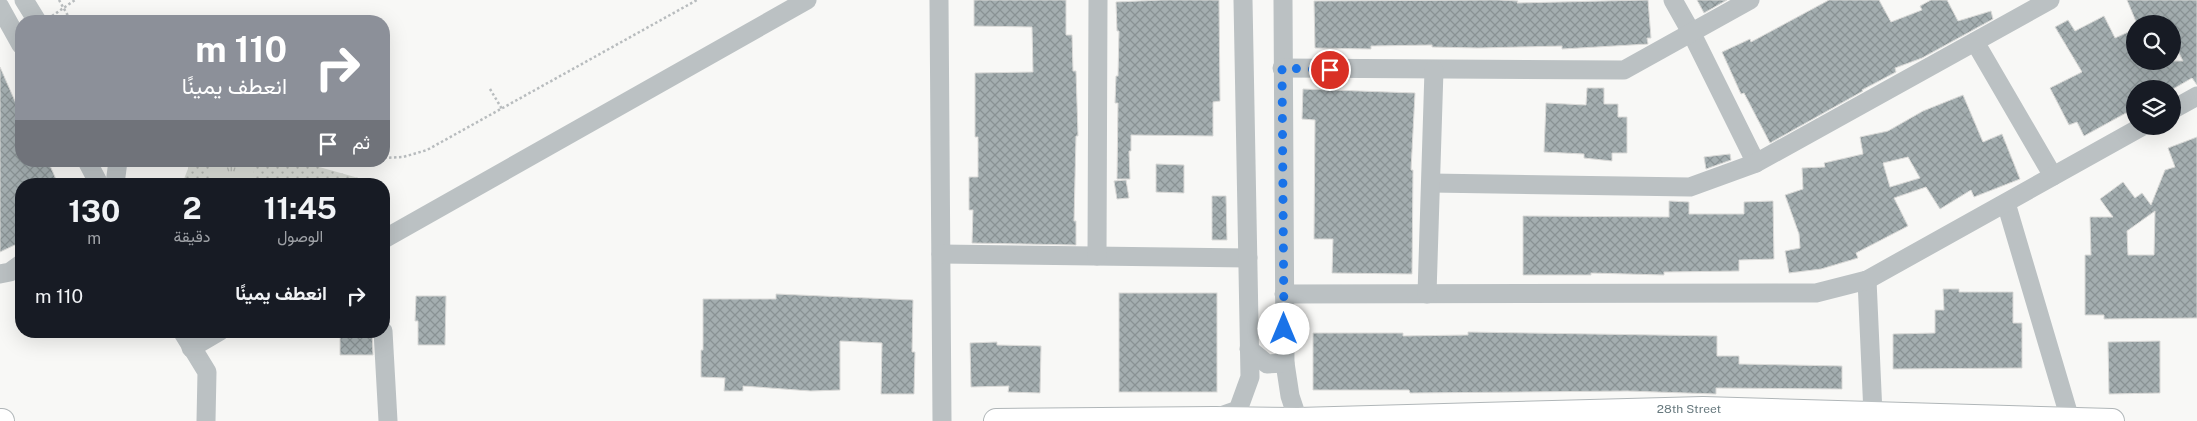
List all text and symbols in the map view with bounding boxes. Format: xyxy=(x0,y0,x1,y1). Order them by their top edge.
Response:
map controls xyxy=(2126,15,2181,135)
button: search xyxy=(2126,15,2181,70)
text: 110 m xyxy=(195,29,287,70)
icon: right xyxy=(305,35,370,100)
pin xyxy=(1309,49,1351,91)
icon: arrive xyxy=(1316,56,1344,84)
text: انعطف يمينًا xyxy=(182,73,287,99)
button: layers xyxy=(2126,80,2181,135)
icon: arrive xyxy=(314,130,342,158)
text: ثم xyxy=(352,131,370,153)
text: 2 xyxy=(182,190,201,226)
text: 11:45 xyxy=(264,190,337,226)
text: 130 xyxy=(68,193,120,229)
text: دقيقة xyxy=(173,227,210,246)
text: الوصول xyxy=(277,227,323,246)
text: m xyxy=(87,229,101,248)
text: انعطف يمينًا xyxy=(235,282,327,304)
icon: right xyxy=(342,282,370,310)
text: 110 m xyxy=(35,285,83,307)
position arrow xyxy=(1257,302,1309,354)
street label: 28th Street xyxy=(1657,402,1722,416)

